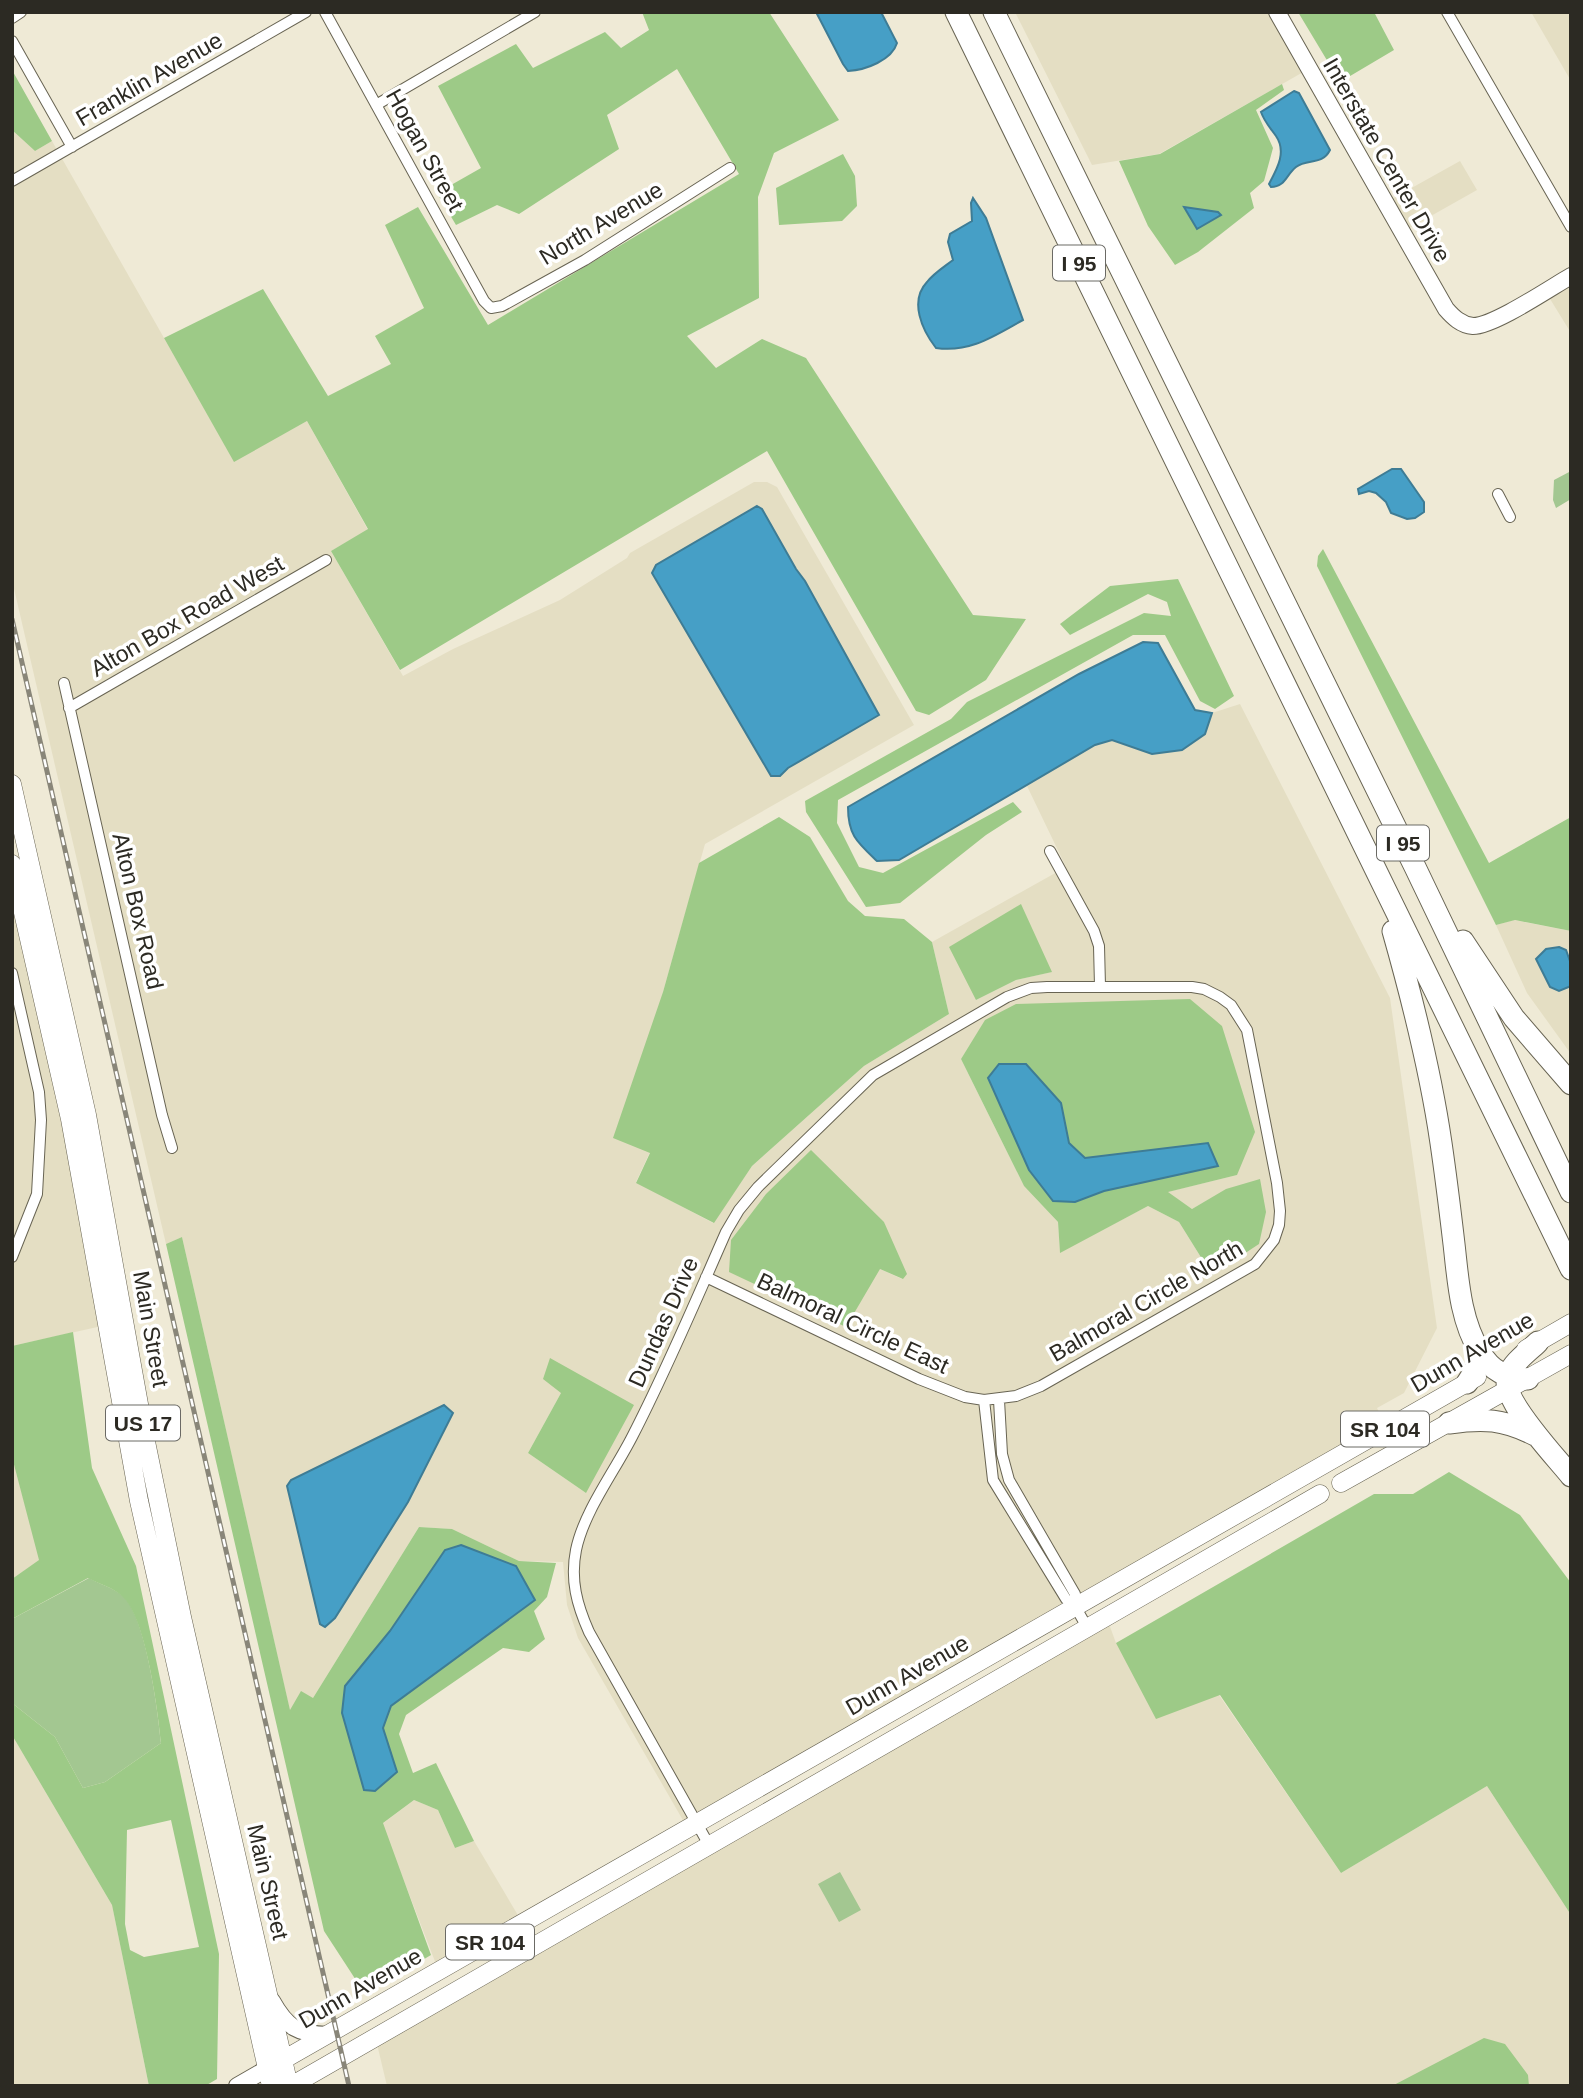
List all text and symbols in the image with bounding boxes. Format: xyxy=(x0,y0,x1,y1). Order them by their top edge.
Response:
street label: Franklin Avenue xyxy=(71,27,227,131)
street label: Interstate Center Drive xyxy=(1318,53,1456,267)
street label: Hogan Street xyxy=(381,84,470,216)
street label: North Avenue xyxy=(535,176,667,270)
road number: I 95 xyxy=(1053,246,1105,280)
street label: Alton Box Road West xyxy=(86,550,289,682)
road number: I 95 xyxy=(1377,826,1429,860)
street label: Alton Box Road xyxy=(107,830,169,992)
street label: Balmoral Circle North xyxy=(1045,1235,1247,1367)
street label: Dundas Drive xyxy=(623,1253,703,1391)
street label: Balmoral Circle East xyxy=(753,1267,953,1379)
street label: Main Street xyxy=(128,1269,174,1390)
street label: Dunn Avenue xyxy=(1406,1306,1538,1398)
road number: US 17 xyxy=(106,1406,180,1440)
road number: SR 104 xyxy=(1341,1412,1429,1446)
street label: Dunn Avenue xyxy=(841,1629,973,1721)
street label: Main Street xyxy=(242,1822,294,1943)
road number: SR 104 xyxy=(446,1924,534,1960)
street label: Dunn Avenue xyxy=(294,1942,426,2034)

